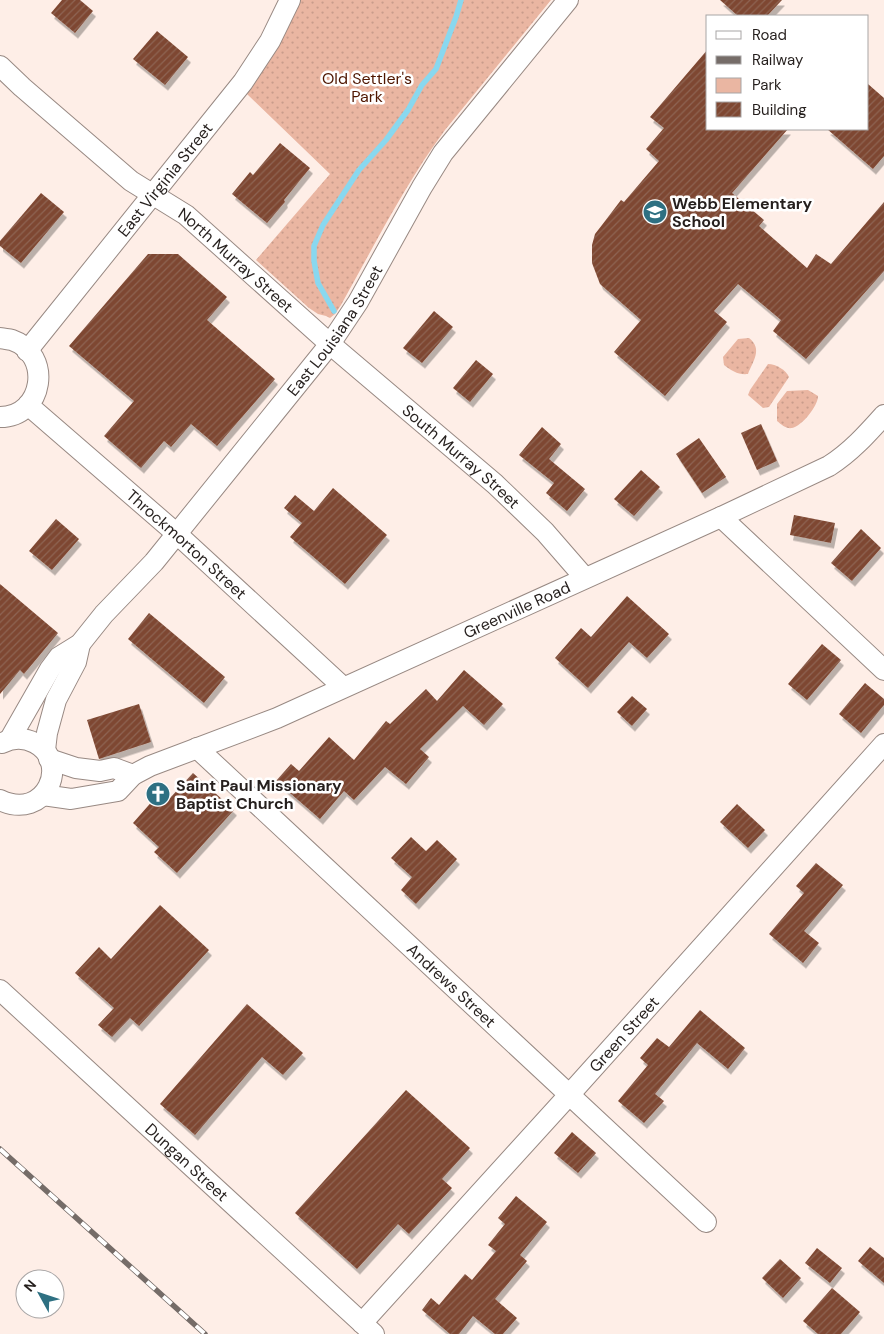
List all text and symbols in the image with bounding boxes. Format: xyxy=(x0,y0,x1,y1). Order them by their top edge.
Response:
legend xyxy=(706,15,869,130)
text: Road xyxy=(752,25,787,45)
text: Railway xyxy=(752,50,804,70)
park label: Old Settler's Park xyxy=(322,68,412,107)
text: Park xyxy=(752,75,782,95)
text: Building xyxy=(752,100,807,120)
street label: East Virginia Street xyxy=(113,118,217,241)
place label: Webb Elementary School xyxy=(672,193,812,232)
school or university icon: Webb Elementary School xyxy=(642,199,668,225)
street label: North Murray Street xyxy=(175,202,298,317)
street label: East Louisiana Street xyxy=(282,261,387,400)
street label: South Murray Street xyxy=(398,399,525,513)
street label: Throckmorton Street xyxy=(122,485,251,604)
street label: Greenville Road xyxy=(460,576,573,643)
place label: Saint Paul Missionary Baptist Church xyxy=(176,775,342,814)
church icon: Saint Paul Missionary Baptist Church xyxy=(145,781,171,807)
street label: Andrews Street xyxy=(403,939,501,1032)
street label: Green Street xyxy=(584,992,663,1076)
street label: Dungan Street xyxy=(141,1118,233,1206)
north arrow xyxy=(15,1269,65,1319)
text: N xyxy=(20,1276,40,1295)

